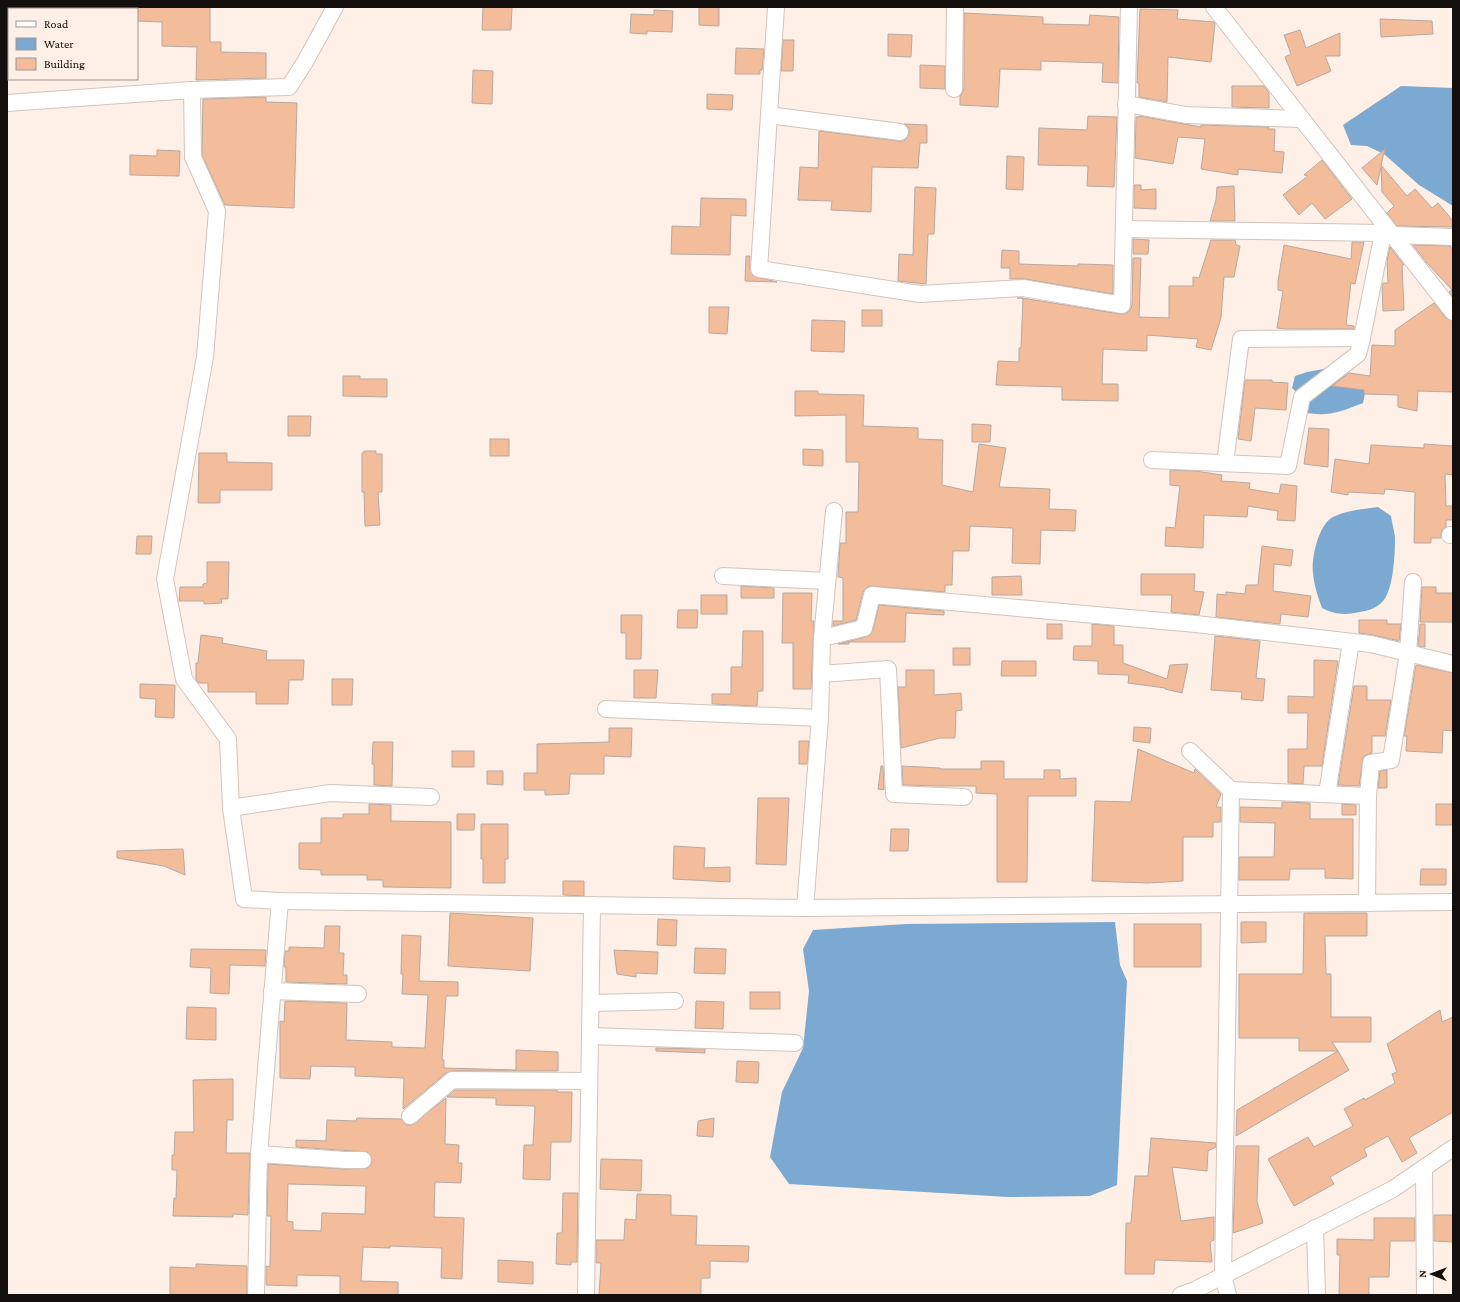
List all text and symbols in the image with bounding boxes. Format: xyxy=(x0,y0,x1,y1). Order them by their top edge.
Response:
legend xyxy=(8,8,138,80)
text: Road xyxy=(44,17,69,31)
text: Water xyxy=(44,37,74,51)
text: Building xyxy=(44,57,85,71)
north arrow xyxy=(1412,1254,1452,1294)
text: N xyxy=(1416,1269,1428,1278)

